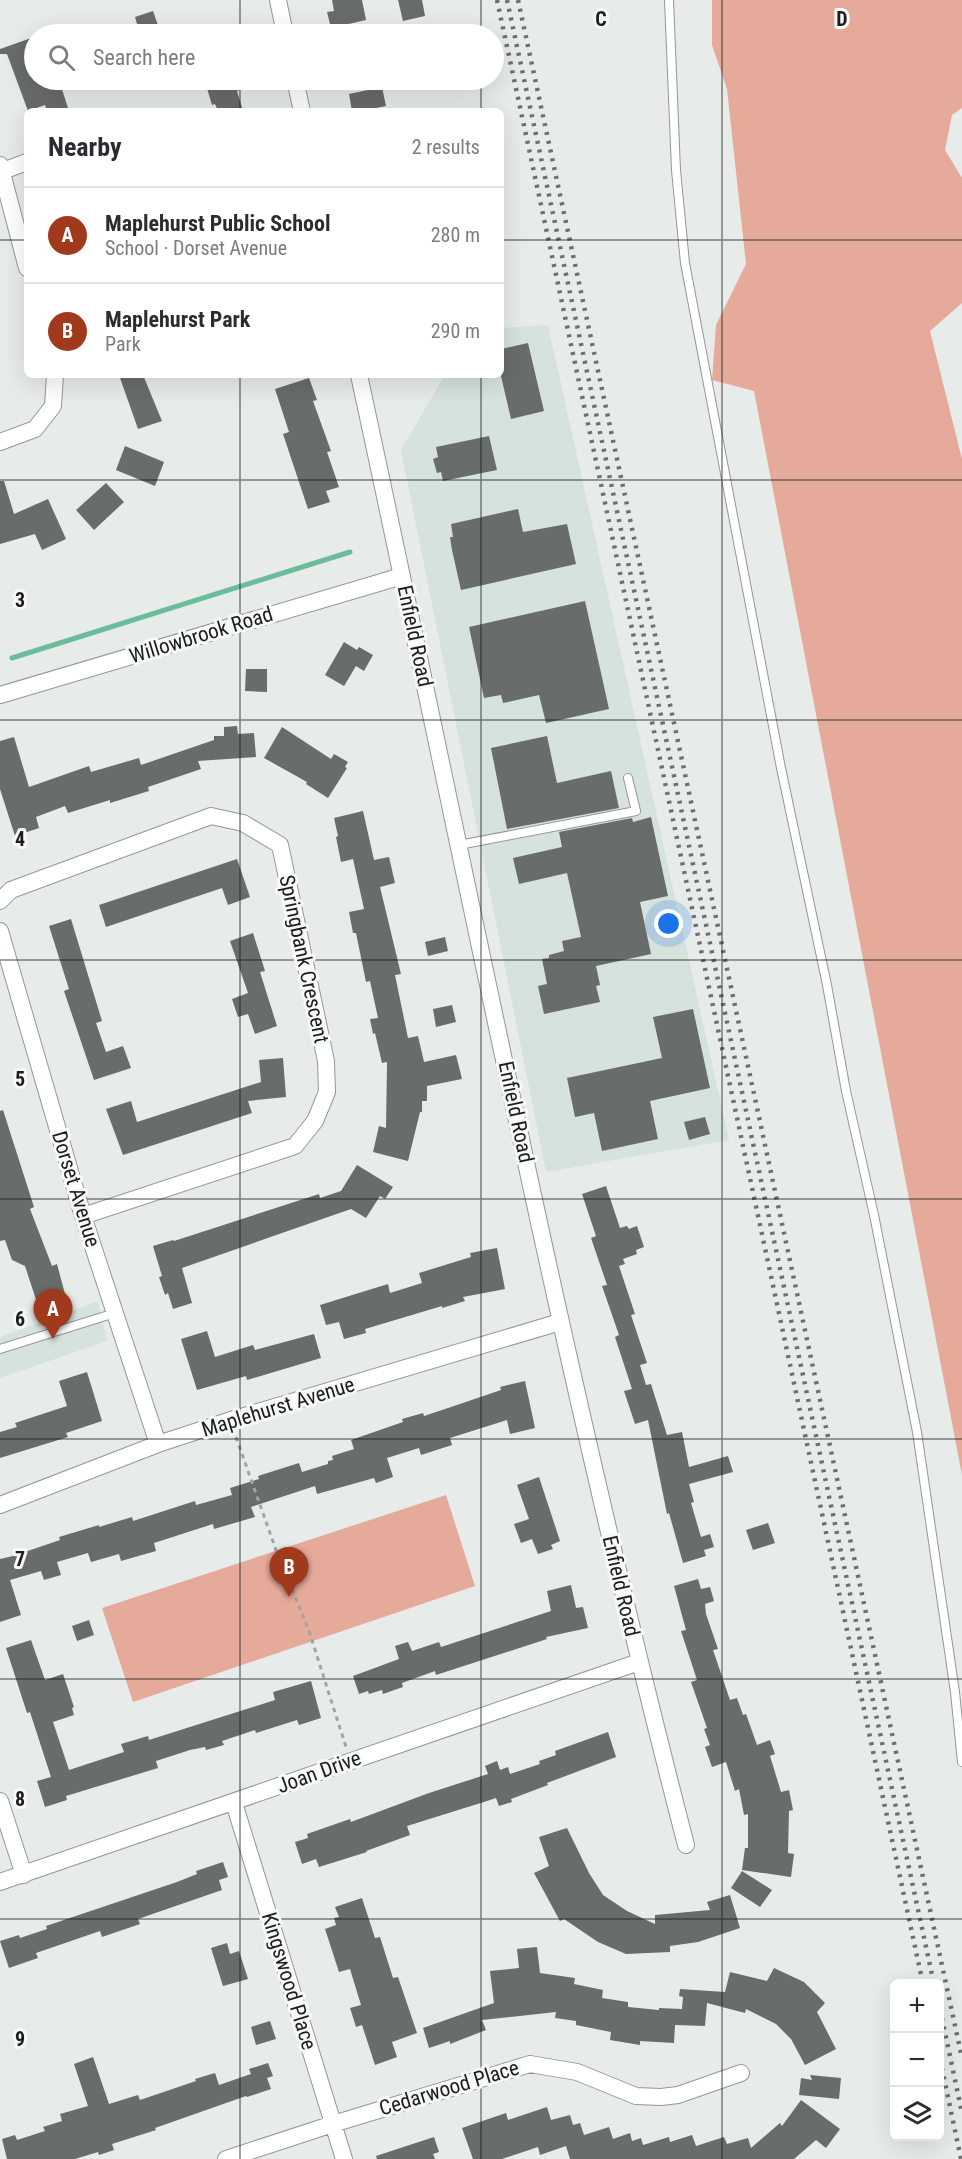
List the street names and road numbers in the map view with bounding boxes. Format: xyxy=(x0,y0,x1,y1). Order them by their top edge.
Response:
street label: Enfield Road xyxy=(393,583,437,689)
street label: Willowbrook Road xyxy=(126,602,276,668)
street label: Springbank Crescent xyxy=(274,873,334,1045)
street label: Enfield Road xyxy=(494,1059,538,1165)
street label: Dorset Avenue xyxy=(47,1128,105,1250)
street label: Maplehurst Avenue xyxy=(199,1372,358,1442)
street label: Enfield Road xyxy=(598,1533,644,1639)
street label: Joan Drive xyxy=(274,1746,364,1798)
street label: Kingswood Place xyxy=(257,1909,321,2053)
street label: Cedarwood Place xyxy=(376,2055,522,2121)

